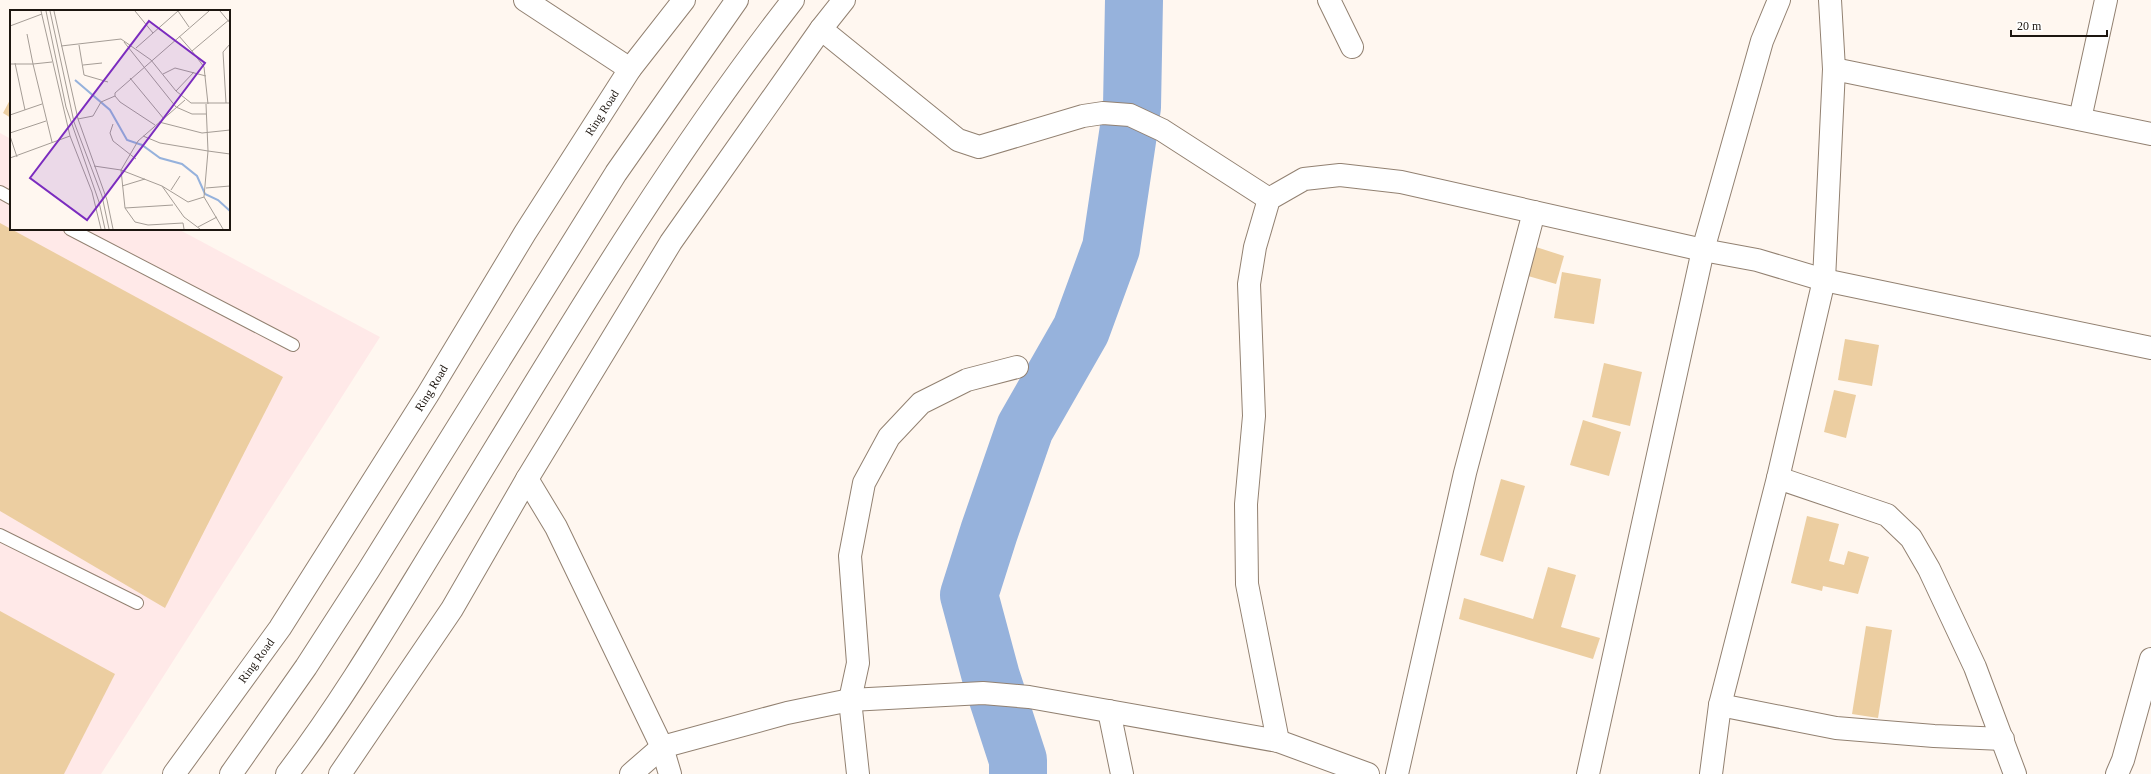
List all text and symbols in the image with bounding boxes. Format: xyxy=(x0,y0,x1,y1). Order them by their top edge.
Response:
inset map xyxy=(10,10,230,230)
scale bar xyxy=(2011,12,2107,38)
text: 20 m xyxy=(2017,19,2042,33)
street label: Ring Road xyxy=(582,87,622,138)
street label: Ring Road xyxy=(412,363,451,414)
street label: Ring Road xyxy=(235,636,277,686)

